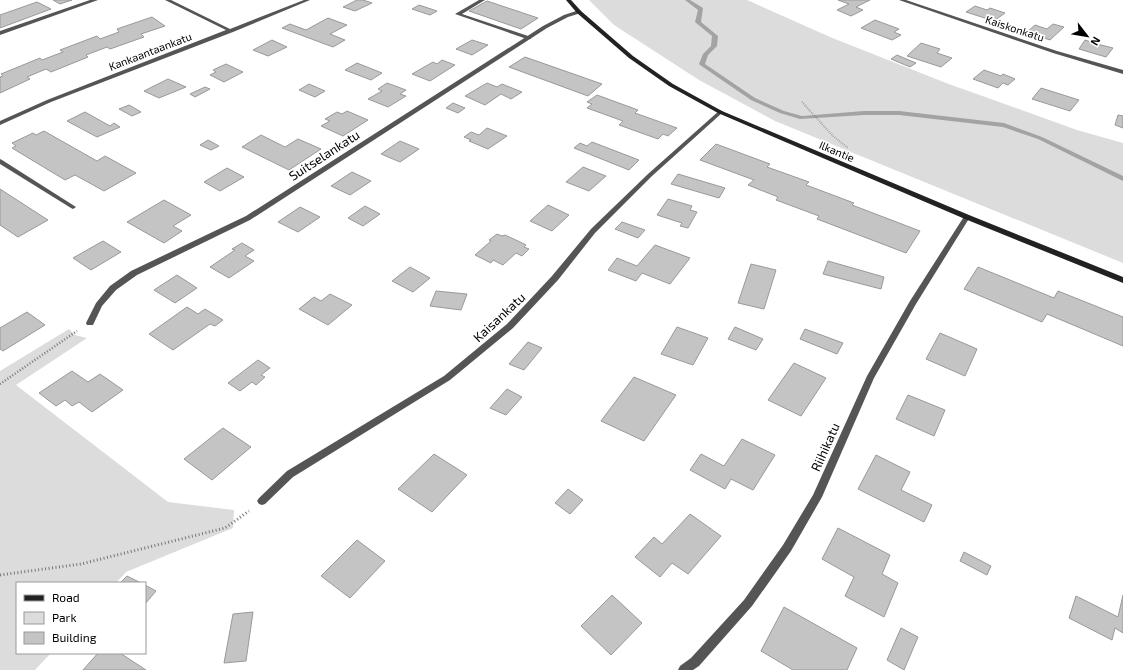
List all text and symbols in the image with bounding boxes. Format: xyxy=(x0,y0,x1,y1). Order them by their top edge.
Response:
street label: Kaiskonkatu xyxy=(984,12,1046,44)
north arrow xyxy=(1067,16,1107,56)
street label: Kankaantaankatu xyxy=(107,29,193,73)
text: N xyxy=(1088,35,1104,48)
street label: Suitselankatu xyxy=(286,126,362,184)
street label: Ilkantie xyxy=(817,138,857,164)
street label: Kaisankatu xyxy=(470,289,528,345)
street label: Riihikatu xyxy=(807,420,843,474)
legend xyxy=(16,582,146,654)
text: Road xyxy=(52,590,80,604)
text: Park xyxy=(52,610,77,624)
text: Building xyxy=(52,630,97,644)

